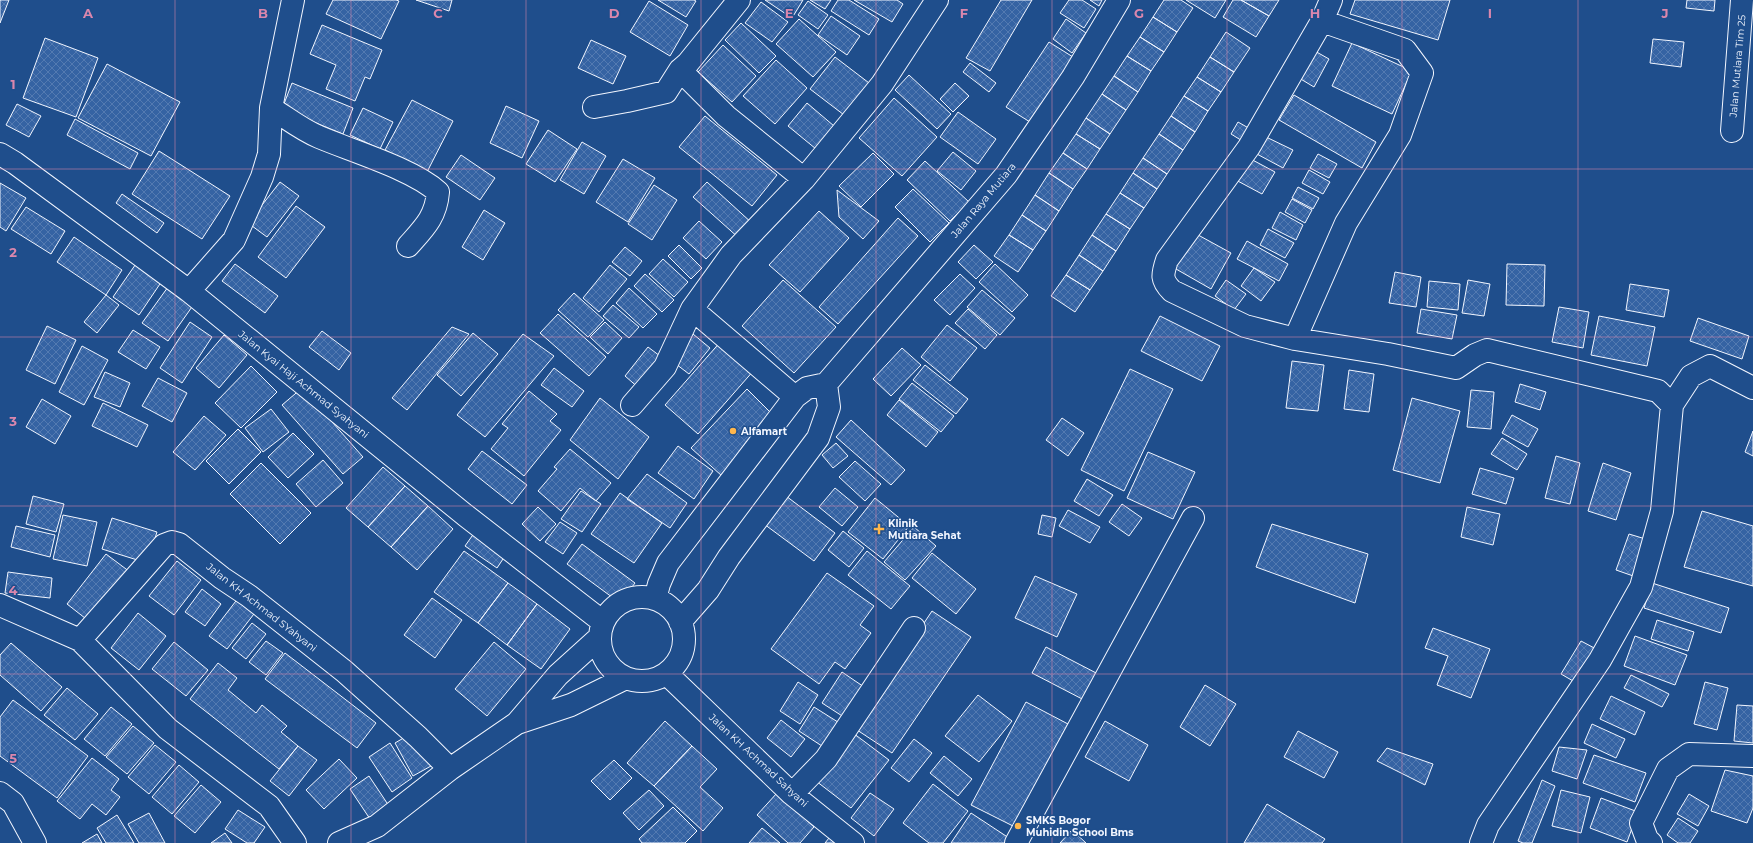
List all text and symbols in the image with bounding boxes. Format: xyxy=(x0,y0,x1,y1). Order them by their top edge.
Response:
text: A xyxy=(82,5,94,21)
text: B xyxy=(258,5,268,21)
text: C xyxy=(433,5,443,21)
text: D xyxy=(609,5,620,21)
text: E xyxy=(785,5,794,21)
text: F xyxy=(960,5,968,21)
text: G xyxy=(1134,5,1144,21)
text: H xyxy=(1310,5,1320,21)
text: I xyxy=(1488,5,1492,21)
text: J xyxy=(1660,5,1669,21)
street label: Jalan Mutiara Tim 25 xyxy=(1726,14,1748,119)
text: 1 xyxy=(10,76,16,92)
street label: Jalan Raya Mutiara xyxy=(948,160,1019,241)
text: 2 xyxy=(9,244,17,260)
street label: Jalan Kyai Haji Achmad Syahyani xyxy=(235,327,372,441)
text: 3 xyxy=(8,413,17,429)
place label: Alfamart xyxy=(740,425,788,438)
marker: Alfamart xyxy=(728,426,738,436)
place label: Klinik Mutiara Sehat xyxy=(888,517,962,542)
marker: Klinik Mutiara Sehat xyxy=(873,523,885,535)
street label: Jalan KH Achmad SYahyani xyxy=(203,560,320,655)
text: 4 xyxy=(9,582,18,598)
street label: Jalan KH Achmad Sahyani xyxy=(705,710,811,810)
text: 5 xyxy=(9,750,17,766)
place label: SMKS Bogor Muhidin School Bms xyxy=(1026,814,1134,839)
marker: SMKS Bogor Muhidin School Bms xyxy=(1013,821,1023,831)

